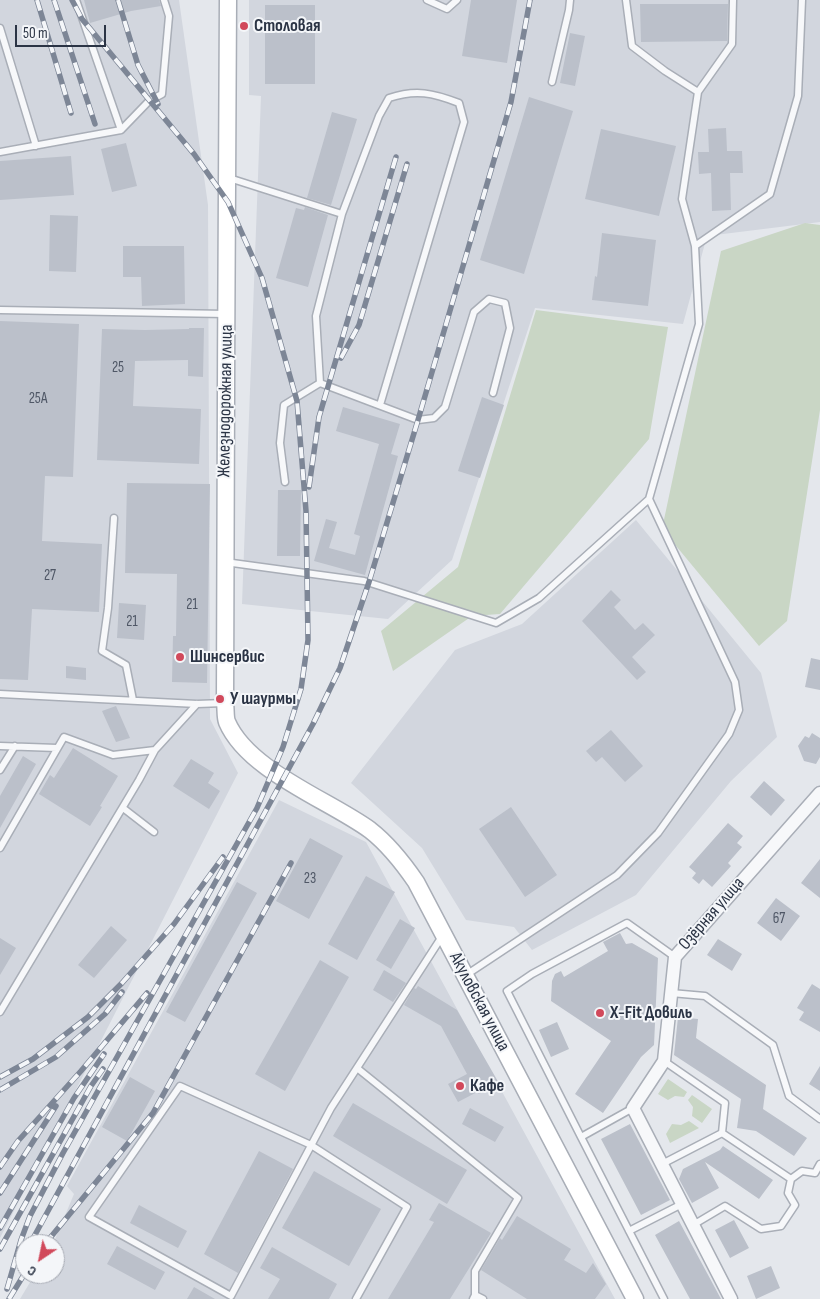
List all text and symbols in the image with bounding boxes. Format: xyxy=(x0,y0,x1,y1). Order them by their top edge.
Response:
scale bar xyxy=(18,15,109,47)
place label: Столовая xyxy=(254,15,321,37)
marker: Столовая xyxy=(238,20,250,32)
text: 50 m xyxy=(23,24,48,43)
street label: Железнодорожная улица xyxy=(214,324,238,478)
house number: 25 xyxy=(112,359,124,377)
house number: 25А xyxy=(29,390,47,408)
house number: 27 xyxy=(44,567,56,585)
house number: 21 xyxy=(186,596,198,614)
house number: 21 xyxy=(126,613,138,631)
place label: Шинсервис xyxy=(190,646,265,668)
marker: Шинсервис xyxy=(174,651,186,663)
place label: У шаурмы xyxy=(230,688,296,710)
marker: У шаурмы xyxy=(214,693,226,705)
house number: 23 xyxy=(304,870,316,888)
street label: Озёрная улица xyxy=(674,873,750,955)
house number: 67 xyxy=(773,910,785,928)
street label: Акуловская улица xyxy=(444,949,514,1055)
place label: X-Fit Довиль xyxy=(610,1002,692,1024)
marker: X-Fit Довиль xyxy=(594,1007,606,1019)
place label: Кафе xyxy=(470,1075,504,1097)
marker: Кафе xyxy=(454,1080,466,1092)
north arrow xyxy=(15,1234,65,1284)
text: С xyxy=(24,1262,40,1280)

